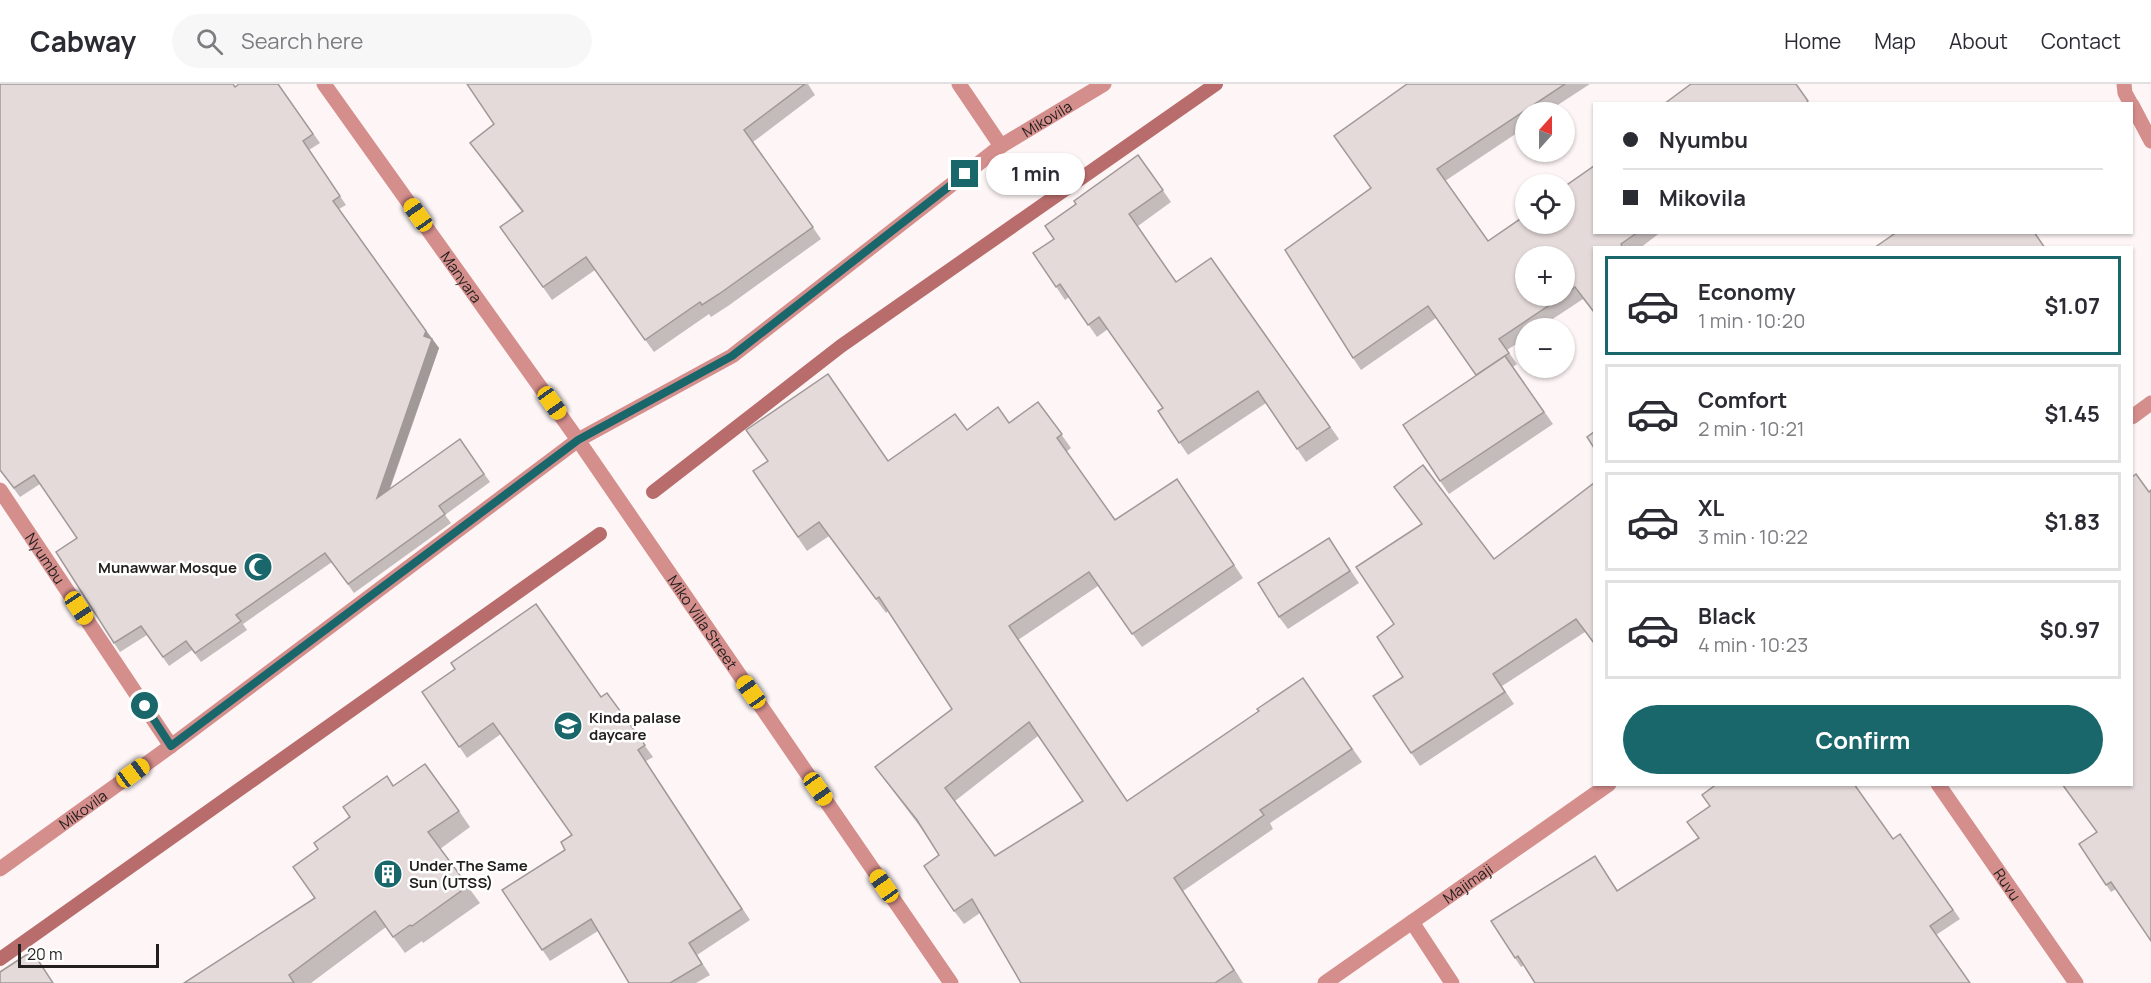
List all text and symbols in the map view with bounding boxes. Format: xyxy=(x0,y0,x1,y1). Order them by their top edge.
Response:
search box xyxy=(172,14,592,68)
text: Cabway xyxy=(30,22,136,60)
icon: search xyxy=(193,25,226,58)
text: Search here xyxy=(241,26,363,56)
text: Home xyxy=(1784,27,1841,55)
text: Map xyxy=(1874,27,1916,55)
text: About xyxy=(1949,27,2008,55)
text: Contact xyxy=(2041,27,2121,55)
street label: Mikovila xyxy=(1018,95,1076,142)
north arrow xyxy=(1515,102,1575,162)
map controls xyxy=(1515,102,1575,378)
text: Nyumbu xyxy=(1659,125,1748,155)
callout: 1 min xyxy=(986,153,1085,195)
route end xyxy=(951,160,978,187)
text: 1 min xyxy=(1011,160,1060,187)
button: locate xyxy=(1515,174,1575,234)
text: Mikovila xyxy=(1659,183,1746,213)
car xyxy=(400,195,436,235)
button: + xyxy=(1515,246,1575,306)
street label: Manyara xyxy=(436,247,487,307)
text: Economy xyxy=(1698,277,1796,307)
icon: car xyxy=(1626,279,1680,333)
text: $1.07 xyxy=(2045,291,2100,321)
text: 1 min · 10:20 xyxy=(1698,307,1805,334)
button: − xyxy=(1515,318,1575,378)
car xyxy=(534,383,570,423)
text: Comfort xyxy=(1698,385,1787,415)
icon: car xyxy=(1626,387,1680,441)
text: $1.45 xyxy=(2044,399,2100,429)
text: 2 min · 10:21 xyxy=(1698,415,1805,442)
text: XL xyxy=(1698,493,1724,523)
icon: car xyxy=(1626,495,1680,549)
text: $1.83 xyxy=(2044,507,2100,537)
text: 3 min · 10:22 xyxy=(1698,523,1808,550)
street label: Nyumbu xyxy=(21,528,70,588)
mosque icon: Munawwar Mosque xyxy=(242,551,274,583)
place label: Munawwar Mosque xyxy=(98,557,237,578)
street label: Miko Villa Street xyxy=(663,571,743,673)
car xyxy=(61,588,97,628)
text: Black xyxy=(1698,601,1755,631)
icon: car xyxy=(1626,603,1680,657)
text: $0.97 xyxy=(2040,615,2100,645)
text: 4 min · 10:23 xyxy=(1698,631,1808,658)
car xyxy=(733,672,769,712)
route start xyxy=(131,692,158,719)
button: Confirm xyxy=(1623,705,2103,774)
place label: Kinda palase daycare xyxy=(589,707,681,745)
school or university icon: Kinda palase daycare xyxy=(552,710,584,742)
car xyxy=(113,755,153,791)
car xyxy=(800,769,836,809)
street label: Mikovila xyxy=(54,785,111,834)
place label: Under The Same Sun (UTSS) xyxy=(409,855,528,893)
building icon: Under The Same Sun (UTSS) xyxy=(372,858,404,890)
street label: Majimaji xyxy=(1438,858,1497,908)
street label: Ruvu xyxy=(1989,864,2026,905)
car xyxy=(866,866,902,906)
scale bar xyxy=(18,941,159,968)
text: 20 m xyxy=(27,943,63,965)

